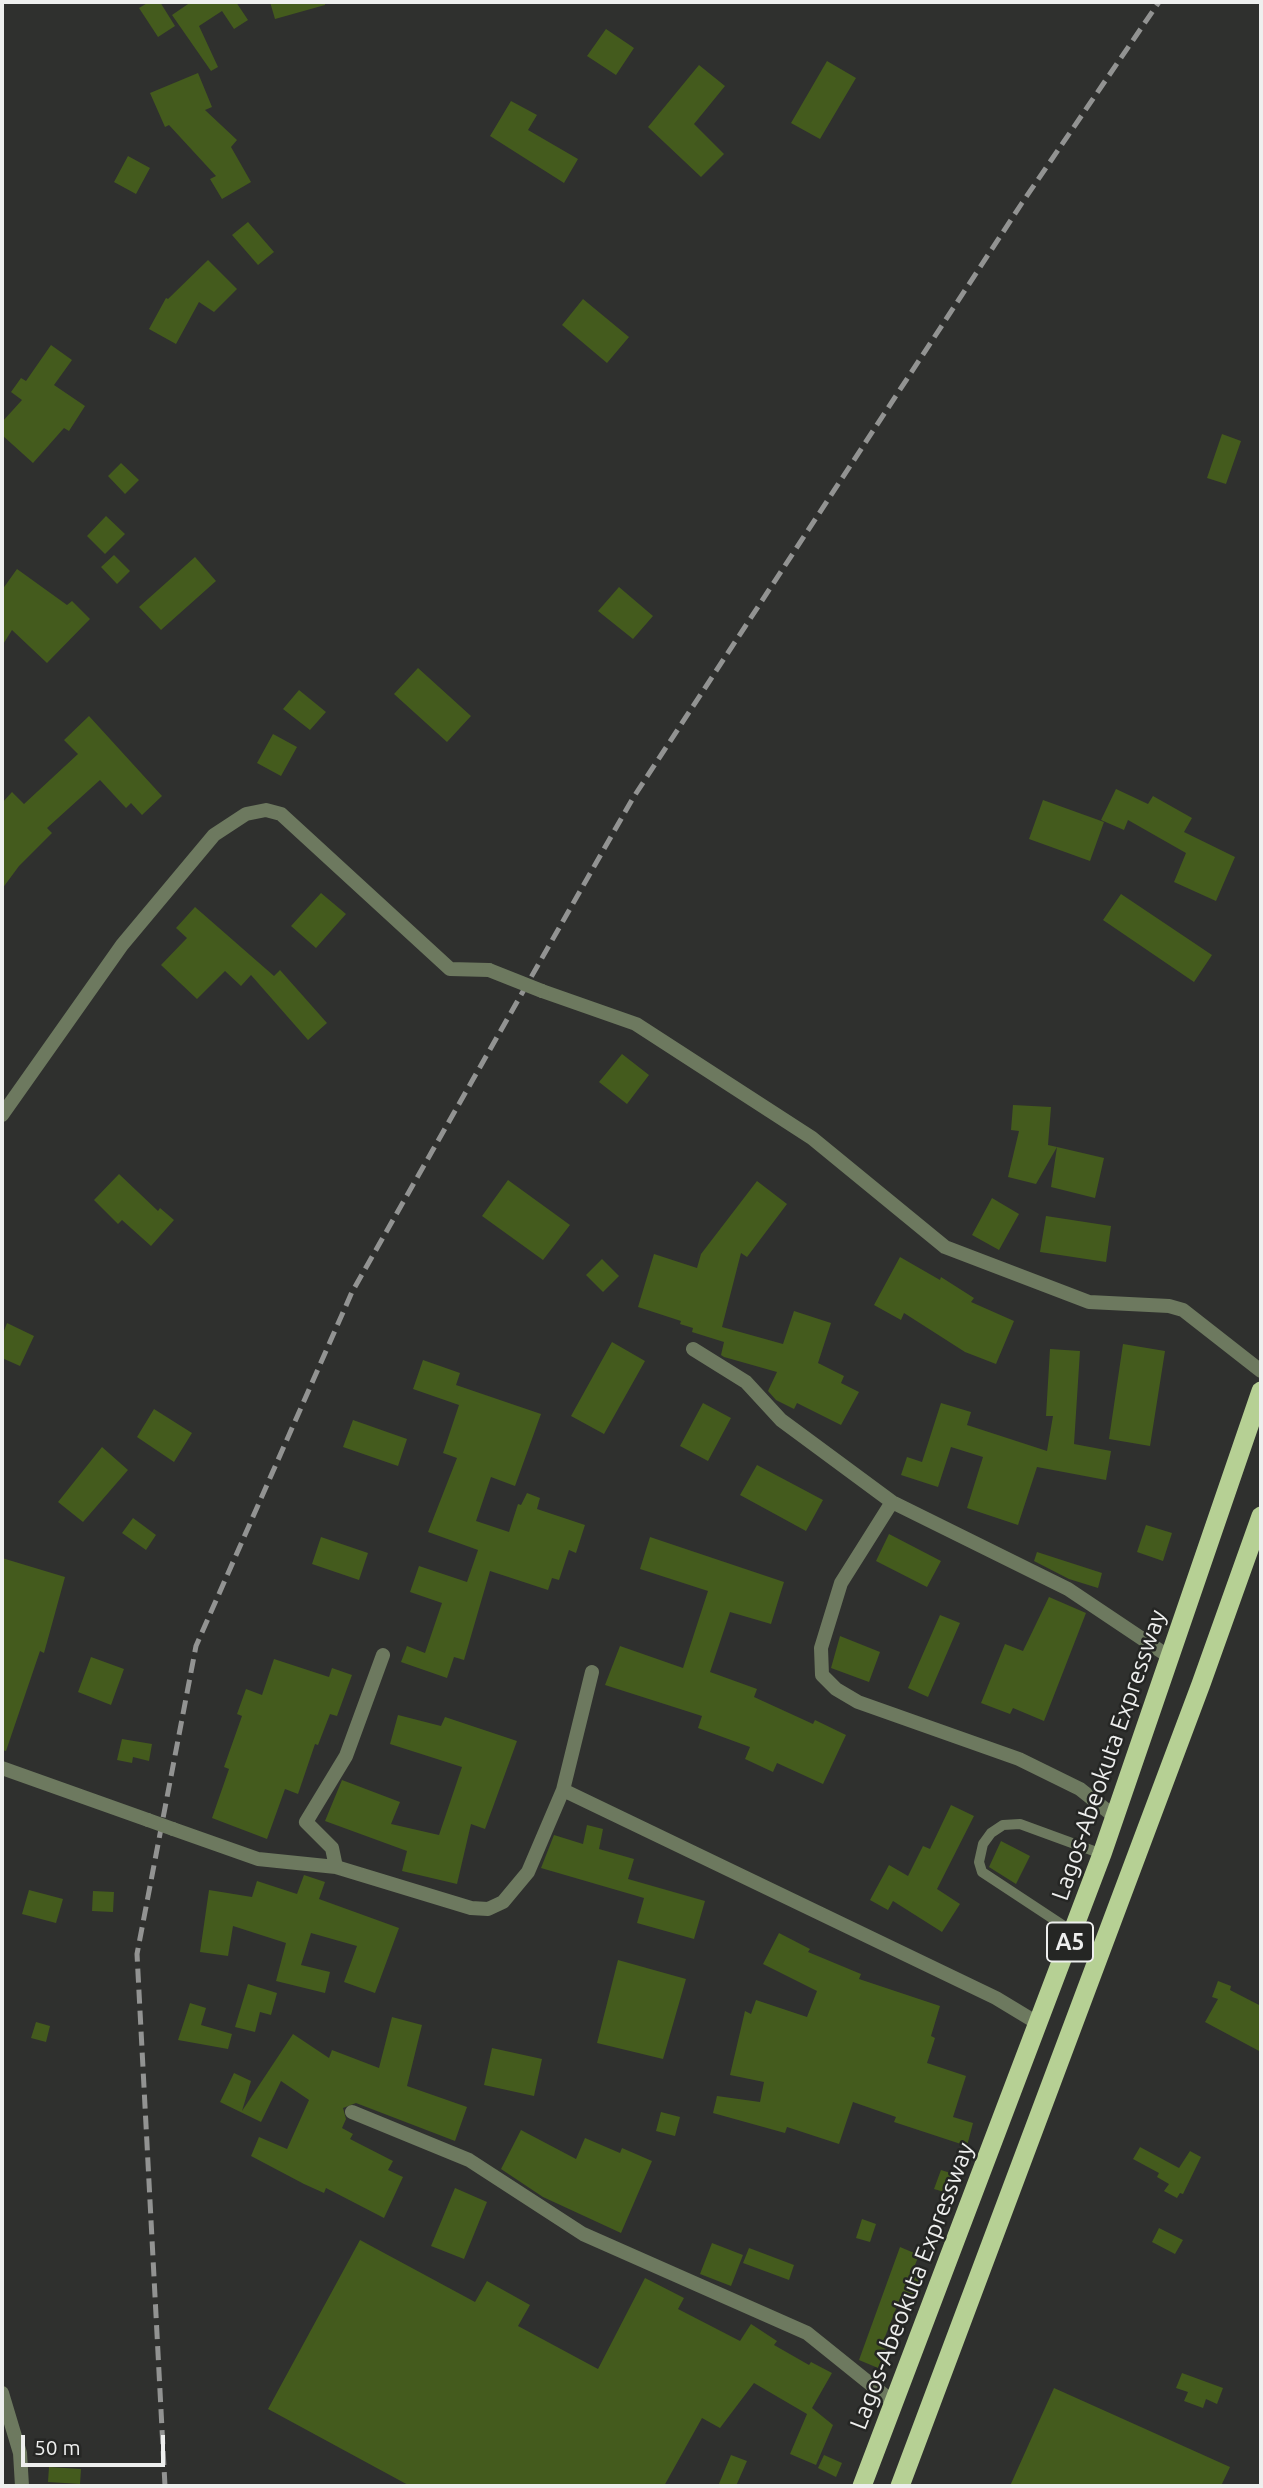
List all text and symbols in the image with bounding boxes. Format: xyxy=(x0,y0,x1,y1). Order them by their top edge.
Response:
street label: Lagos-Abeokuta Expressway xyxy=(1046,1606,1172,1904)
road number: A5 xyxy=(1047,1923,1093,1962)
street label: Lagos-Abeokuta Expressway xyxy=(844,2138,980,2434)
scale bar xyxy=(24,2422,168,2466)
text: 50 m xyxy=(34,2435,81,2459)

